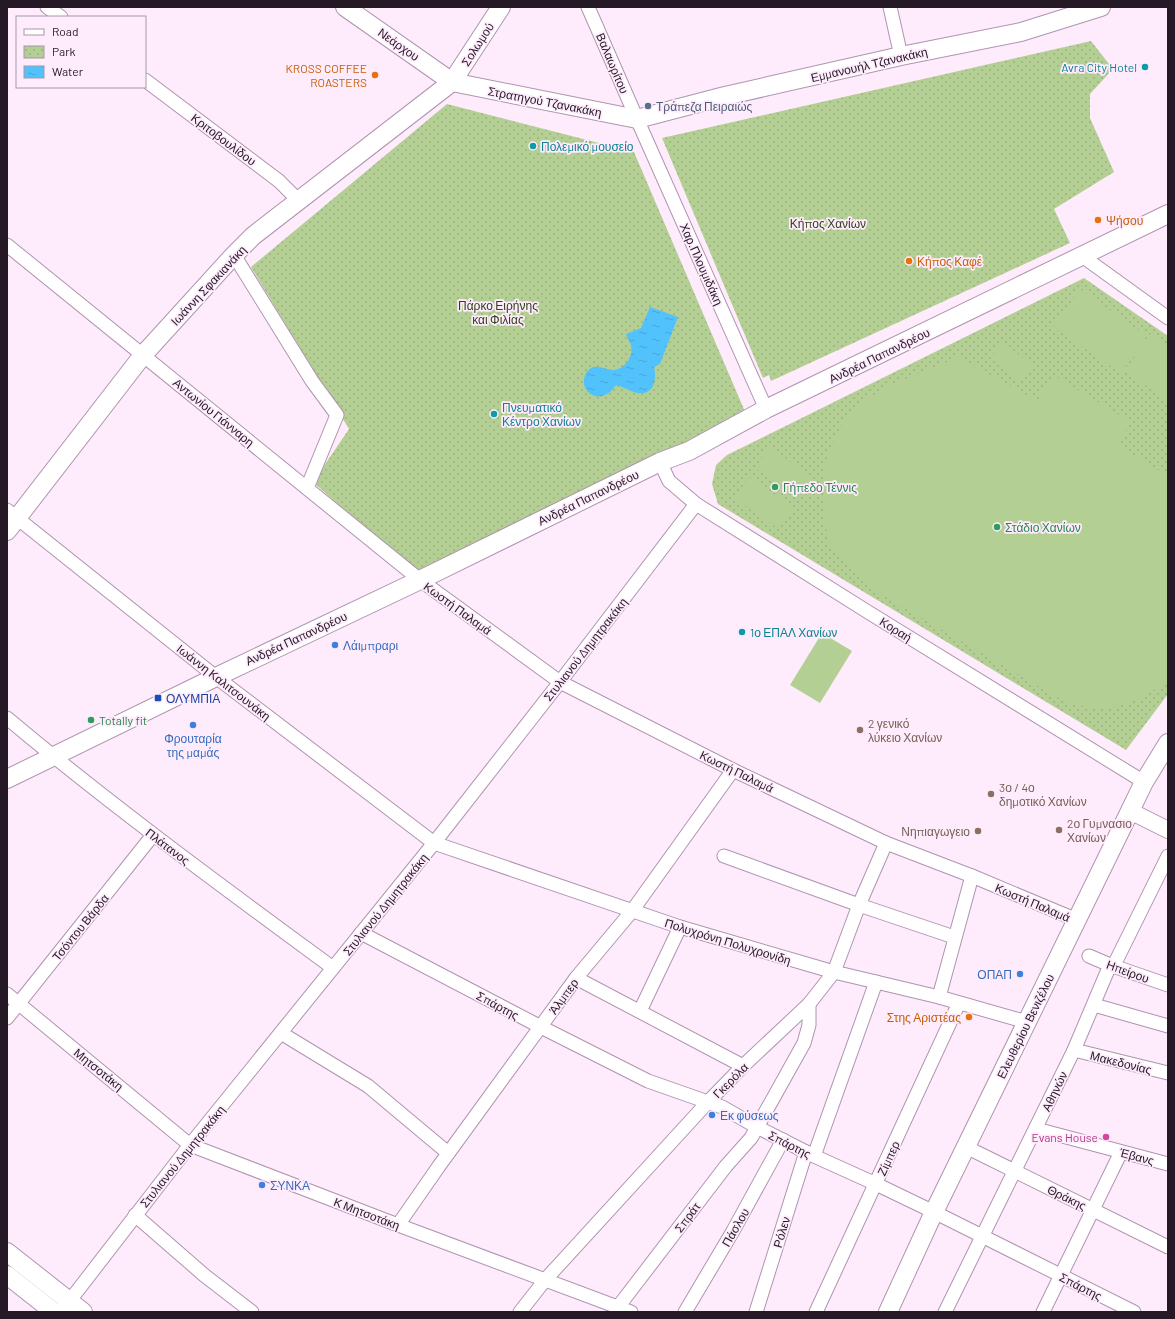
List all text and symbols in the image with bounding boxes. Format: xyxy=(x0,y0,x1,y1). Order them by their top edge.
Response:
legend xyxy=(16,16,146,88)
street label: Σολωμού xyxy=(458,20,496,68)
text: Road xyxy=(52,24,79,38)
street label: Νεάρχου xyxy=(375,25,422,64)
street label: Βαλαωρίτου xyxy=(593,31,632,96)
text: Park xyxy=(52,44,76,58)
street label: Εμμανουήλ Τζανακάκη xyxy=(809,44,929,85)
place label: Avra City Hotel xyxy=(1061,60,1137,74)
place label: KROSS COFFEE ROASTERS xyxy=(286,61,367,89)
marker: Avra City Hotel xyxy=(1140,62,1150,72)
text: Water xyxy=(52,64,84,78)
marker: KROSS COFFEE ROASTERS xyxy=(370,70,380,80)
street label: Στρατηγού Τζανακάκη xyxy=(487,83,603,120)
place label: Τράπεζα Πειραιώς xyxy=(656,99,753,114)
marker: Τράπεζα Πειραιώς xyxy=(643,101,653,111)
street label: Κριτοβουλίδου xyxy=(188,110,259,169)
place label: Πολεμικό μουσείο xyxy=(541,139,634,153)
marker: Πολεμικό μουσείο xyxy=(528,141,538,151)
place label: Ψήσου xyxy=(1106,213,1143,228)
marker: Ψήσου xyxy=(1093,215,1103,225)
park label: Κήπος Χανίων xyxy=(790,216,866,231)
street label: Χαρ.Πλουμιδάκη xyxy=(677,221,726,308)
street label: Ιωάννη Σφακιανάκη xyxy=(167,242,249,329)
place label: Κήπος Καφέ xyxy=(917,254,983,269)
marker: Κήπος Καφέ xyxy=(904,256,914,266)
park label: Πάρκο Ειρήνης και Φιλίας xyxy=(458,298,538,327)
street label: Ανδρέα Παπανδρέου xyxy=(826,325,932,386)
street label: Αντωνίου Γιάνναρη xyxy=(170,375,257,450)
place label: Πνευματικό Κέντρο Χανίων xyxy=(502,400,581,429)
marker: Πνευματικό Κέντρο Χανίων xyxy=(489,409,499,419)
street label: Ανδρέα Παπανδρέου xyxy=(535,467,641,528)
place label: Γήπεδο Τέννις xyxy=(783,480,857,495)
marker: Γήπεδο Τέννις xyxy=(770,482,780,492)
place label: Στάδιο Χανίων xyxy=(1005,520,1081,534)
marker: Στάδιο Χανίων xyxy=(992,522,1002,532)
street label: Κωστή Παλαμά xyxy=(421,579,495,638)
street label: Στυλιανού Δημητρακάκη xyxy=(540,595,630,704)
street label: Ανδρέα Παπανδρέου xyxy=(243,608,349,669)
street label: Κοραή xyxy=(877,614,915,645)
place label: 1ο ΕΠΑΛ Χανίων xyxy=(750,625,837,639)
marker: 1ο ΕΠΑΛ Χανίων xyxy=(737,627,747,637)
place label: Λάιμπραρι xyxy=(343,638,399,653)
marker: Λάιμπραρι xyxy=(330,640,340,650)
street label: Ιωάννη Καλιτσουνάκη xyxy=(174,641,274,724)
place label: ΟΛΥΜΠΙΑ xyxy=(166,691,220,705)
marker: ΟΛΥΜΠΙΑ xyxy=(153,693,163,703)
place label: Totally fit xyxy=(99,713,147,727)
marker: Totally fit xyxy=(86,715,96,725)
place label: 2 γενικό λύκειο Χανίων xyxy=(868,716,942,744)
marker: Φρουταρία της μαμάς xyxy=(188,720,198,730)
marker: 2 γενικό λύκειο Χανίων xyxy=(855,725,865,735)
place label: Φρουταρία της μαμάς xyxy=(164,731,222,760)
street label: Κωστή Παλαμά xyxy=(697,747,776,796)
place label: 3ο / 4ο δημοτικό Χανίων xyxy=(999,780,1087,809)
marker: 3ο / 4ο δημοτικό Χανίων xyxy=(986,789,996,799)
place label: 2ο Γυμνασιο Χανίων xyxy=(1067,816,1132,844)
place label: Νηπιαγωγειο xyxy=(901,824,970,839)
street label: Πλάτανος xyxy=(143,825,193,868)
marker: 2ο Γυμνασιο Χανίων xyxy=(1054,825,1064,835)
marker: Νηπιαγωγειο xyxy=(973,826,983,836)
street label: Στυλιανού Δημητρακάκη xyxy=(340,850,431,958)
street label: Κωστή Παλαμά xyxy=(993,880,1073,925)
street label: Τσόντου Βάρδα xyxy=(49,891,112,964)
street label: Πολυχρόνη Πολυχρονίδη xyxy=(663,915,793,968)
street label: Ηπείρου xyxy=(1104,957,1151,986)
place label: ΟΠΑΠ xyxy=(977,967,1012,981)
marker: ΟΠΑΠ xyxy=(1015,969,1025,979)
street label: Ελευθερίου Βενιζέλου xyxy=(994,971,1057,1081)
street label: Άλμπερ xyxy=(545,975,581,1017)
street label: Σπάρτης xyxy=(474,988,522,1023)
place label: Στης Αριστέας xyxy=(887,1010,961,1025)
marker: Στης Αριστέας xyxy=(964,1012,974,1022)
street label: Μητσοτάκη xyxy=(71,1045,126,1094)
street label: Μακεδονίας xyxy=(1088,1048,1153,1077)
street label: Γκερόλα xyxy=(709,1059,751,1101)
street label: Αθηνών xyxy=(1038,1069,1071,1114)
street label: Στυλιανού Δημητρακάκη xyxy=(137,1102,228,1210)
place label: Εκ φύσεως xyxy=(720,1108,779,1123)
marker: Εκ φύσεως xyxy=(707,1110,717,1120)
street label: Σπάρτης xyxy=(766,1127,814,1162)
place label: Evans House xyxy=(1031,1130,1098,1144)
marker: Evans House xyxy=(1101,1132,1111,1142)
street label: Ζίμπερ xyxy=(874,1138,903,1178)
street label: Έβανς xyxy=(1117,1144,1156,1168)
place label: ΣΥΝΚΑ xyxy=(270,1178,310,1192)
marker: ΣΥΝΚΑ xyxy=(257,1180,267,1190)
street label: Θράκης xyxy=(1045,1182,1089,1213)
street label: Κ Μητσοτάκη xyxy=(332,1194,402,1233)
street label: Σπράτ xyxy=(671,1199,704,1235)
street label: Πάσλου xyxy=(718,1205,752,1249)
street label: Ρόλεν xyxy=(770,1215,792,1249)
street label: Σπάρτης xyxy=(1057,1269,1105,1304)

